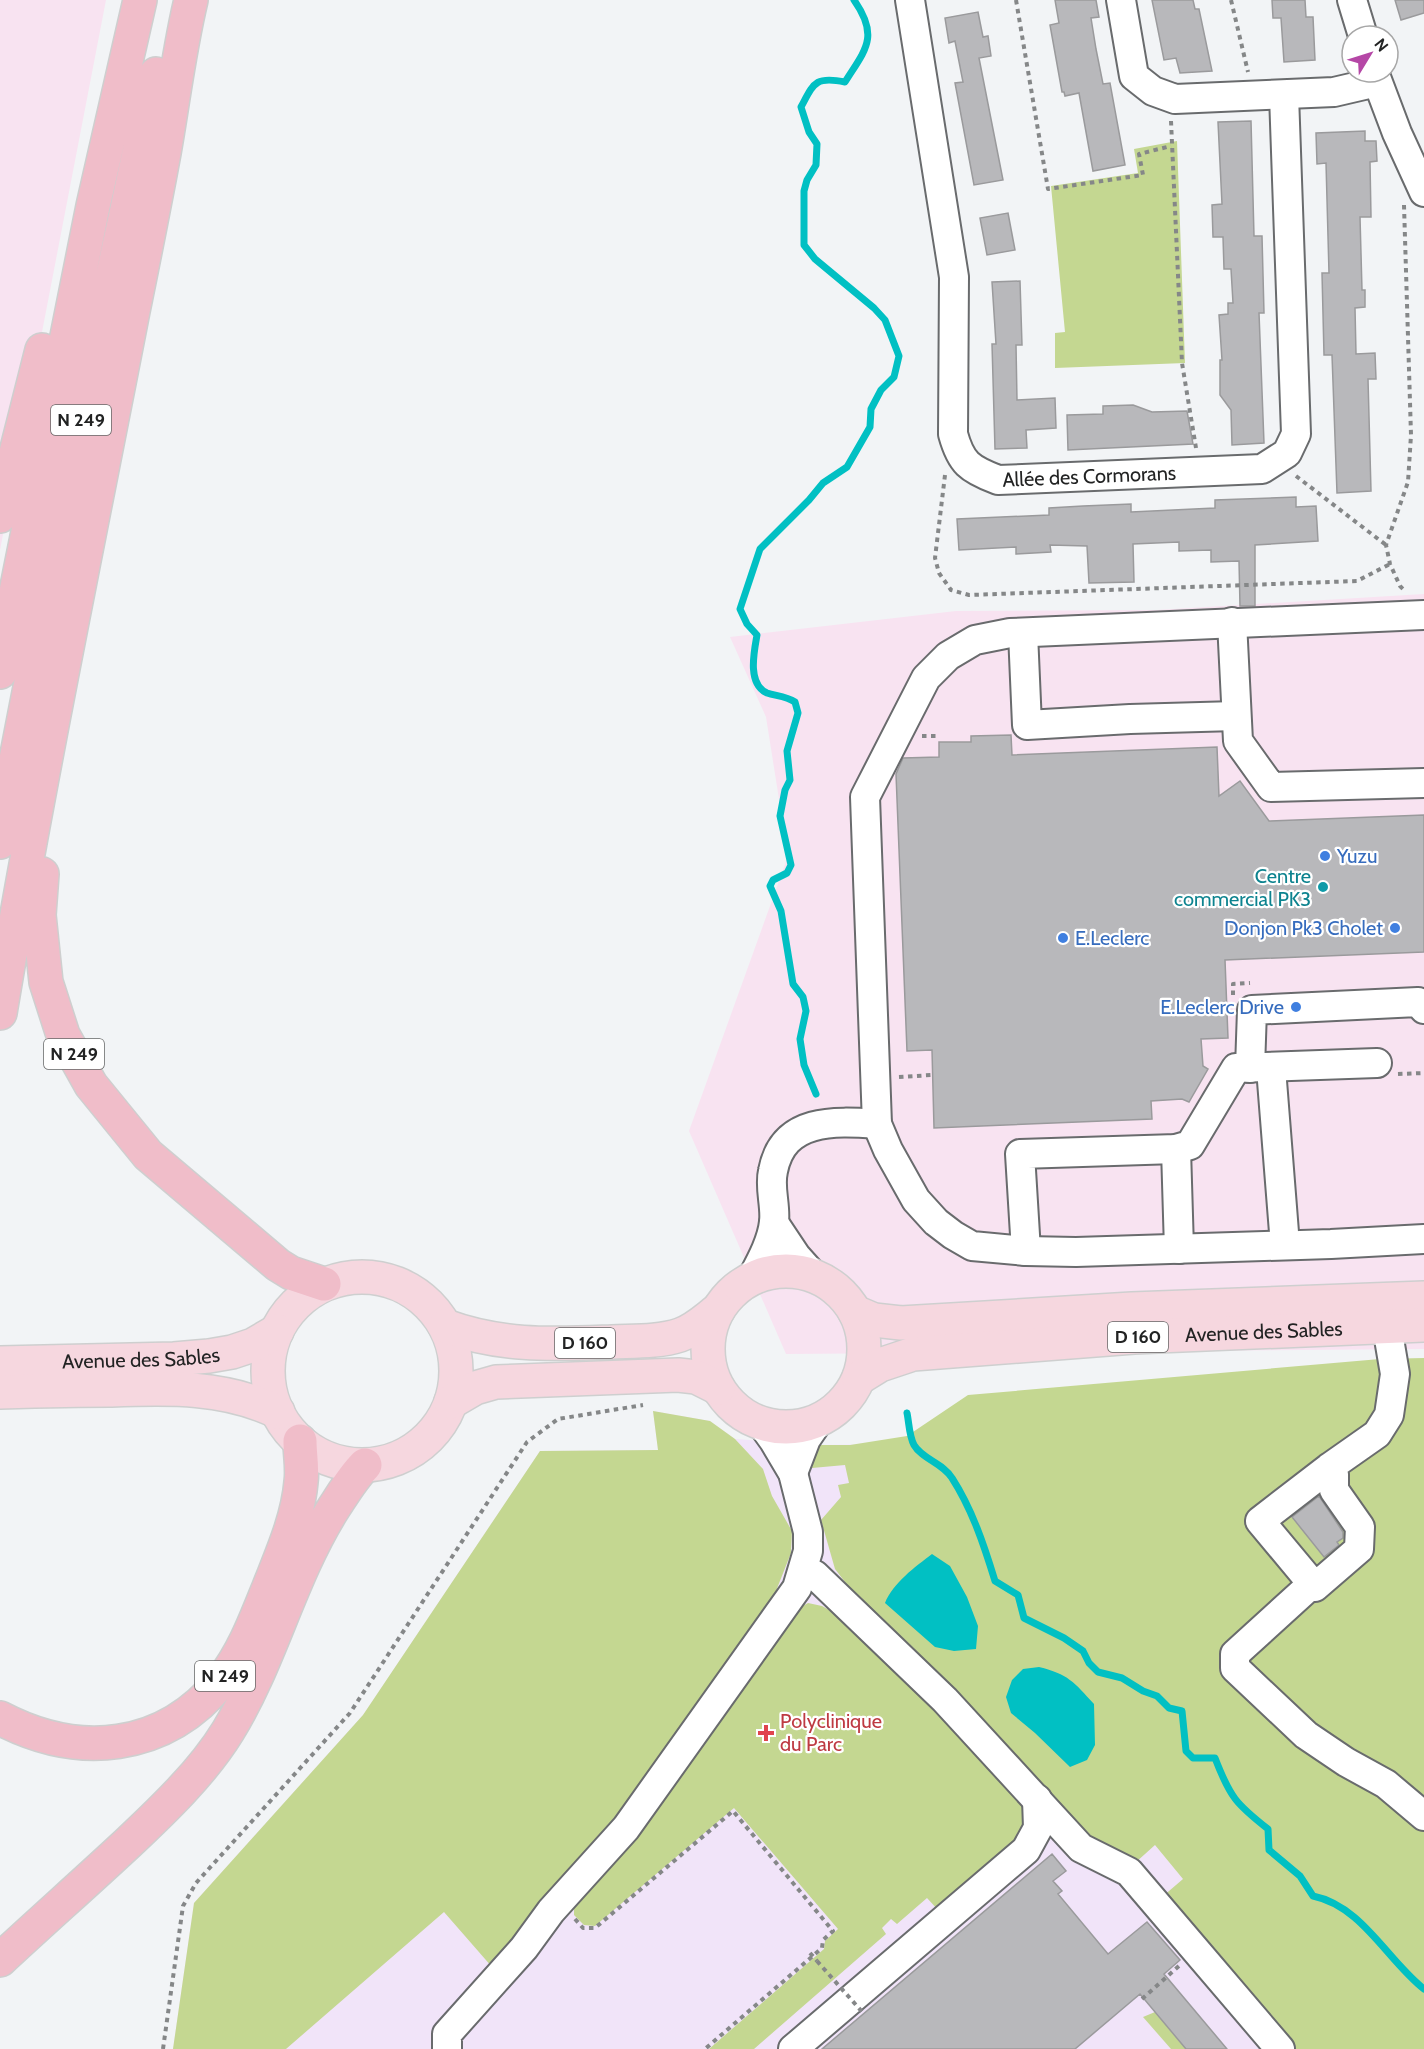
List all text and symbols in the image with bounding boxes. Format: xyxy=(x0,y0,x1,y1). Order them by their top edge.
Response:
north arrow xyxy=(1340,24,1400,84)
text: N xyxy=(1370,35,1392,55)
road number: N 249 xyxy=(51,405,111,435)
street label: Allée des Cormorans xyxy=(1002,461,1177,492)
place label: Yuzu xyxy=(1336,844,1377,868)
marker: Yuzu xyxy=(1318,849,1332,863)
place label: Centre commercial PK3 xyxy=(1174,864,1311,911)
marker: Centre commercial PK3 xyxy=(1316,880,1330,894)
place label: Donjon Pk3 Cholet xyxy=(1224,916,1383,940)
marker: Donjon Pk3 Cholet xyxy=(1388,921,1402,935)
place label: E.Leclerc xyxy=(1075,926,1149,950)
marker: E.Leclerc xyxy=(1056,931,1070,945)
place label: E.Leclerc Drive xyxy=(1160,995,1284,1019)
marker: E.Leclerc Drive xyxy=(1289,1000,1303,1014)
road number: N 249 xyxy=(44,1039,104,1069)
street label: Avenue des Sables xyxy=(1184,1316,1343,1347)
road number: D 160 xyxy=(1108,1322,1168,1352)
road number: D 160 xyxy=(555,1328,615,1358)
street label: Avenue des Sables xyxy=(62,1342,222,1374)
road number: N 249 xyxy=(195,1661,255,1691)
place label: Polyclinique du Parc xyxy=(780,1709,882,1756)
marker: Polyclinique du Parc xyxy=(757,1724,775,1742)

